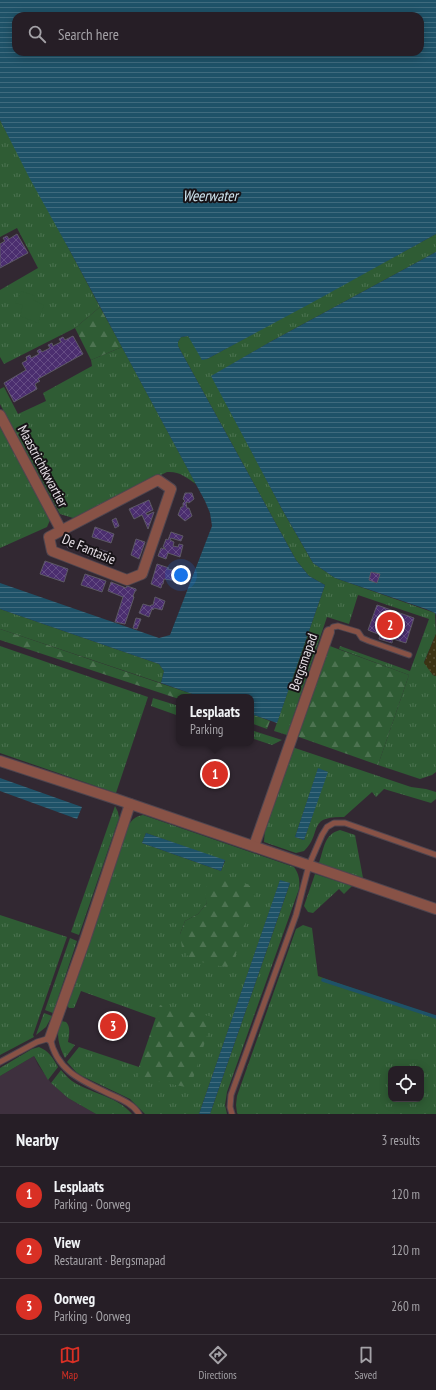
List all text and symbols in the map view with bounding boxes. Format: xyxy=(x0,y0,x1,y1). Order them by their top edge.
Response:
search box xyxy=(12,12,424,56)
icon: search xyxy=(26,23,48,45)
text: Search here xyxy=(58,25,119,44)
water label: Weerwater xyxy=(182,186,239,205)
street label: Maastrichtkwartier xyxy=(14,422,72,510)
street label: De Fantasie xyxy=(59,530,119,568)
your location xyxy=(171,565,191,585)
pin: 2 xyxy=(377,610,403,640)
street label: Bergsmapad xyxy=(285,631,321,693)
popup xyxy=(176,694,254,746)
text: Lesplaats xyxy=(190,702,240,721)
text: Parking xyxy=(190,721,223,738)
pin: 1 xyxy=(202,759,228,789)
pin: 3 xyxy=(100,1011,126,1041)
map controls xyxy=(388,1066,424,1102)
button: locate xyxy=(388,1066,424,1102)
text: Nearby xyxy=(16,1129,59,1151)
text: 3 results xyxy=(381,1132,420,1149)
text: Lesplaats xyxy=(54,1177,104,1196)
text: 1 xyxy=(26,1186,32,1203)
text: 120 m xyxy=(391,1186,420,1203)
text: Parking · Oorweg xyxy=(54,1196,131,1213)
text: View xyxy=(54,1233,80,1252)
text: 2 xyxy=(26,1242,32,1259)
text: 120 m xyxy=(391,1242,420,1259)
text: Restaurant · Bergsmapad xyxy=(54,1252,165,1269)
text: Oorweg xyxy=(54,1289,95,1308)
text: 3 xyxy=(26,1298,32,1315)
text: 260 m xyxy=(391,1298,420,1315)
text: Parking · Oorweg xyxy=(54,1308,131,1325)
tab: Map xyxy=(59,1344,81,1382)
tab: Directions xyxy=(199,1344,237,1382)
tab: Saved xyxy=(354,1344,377,1382)

